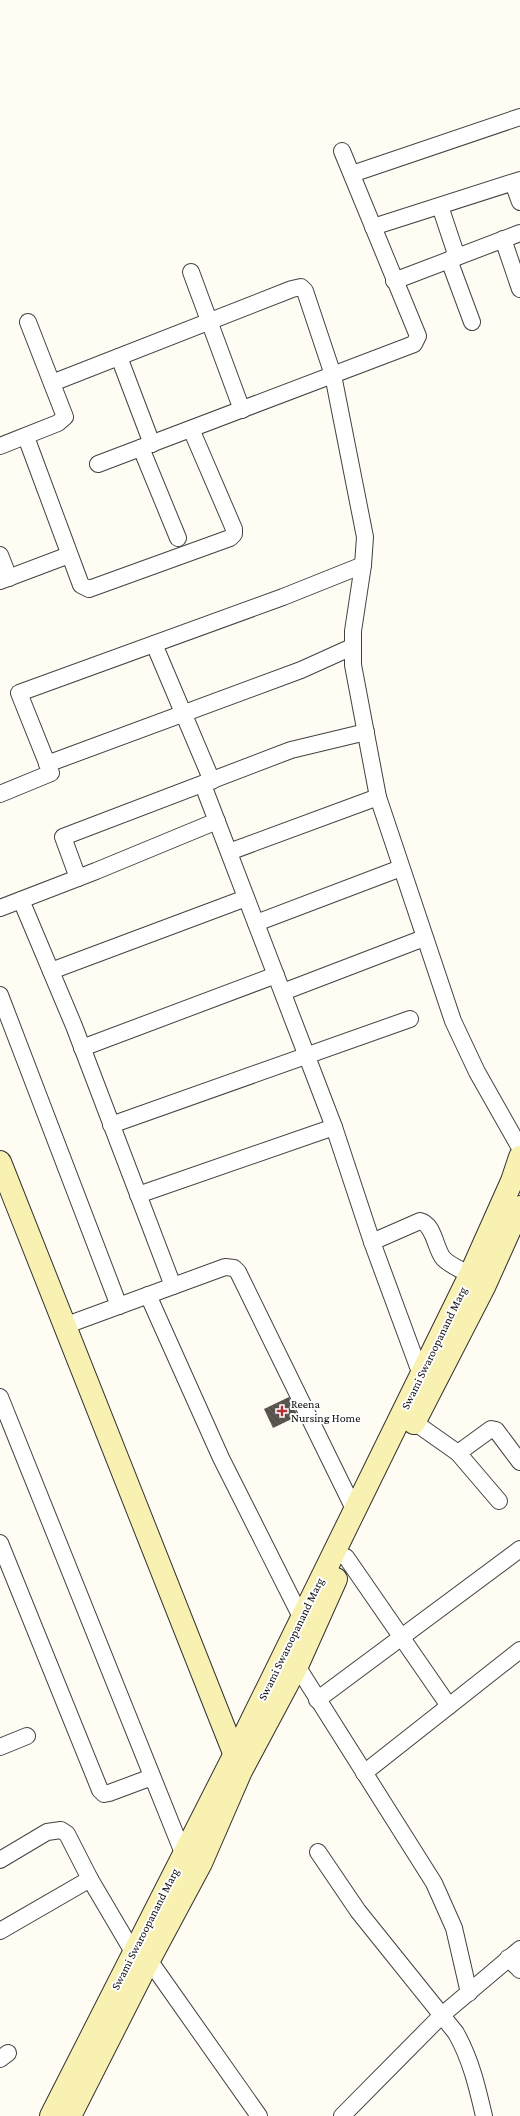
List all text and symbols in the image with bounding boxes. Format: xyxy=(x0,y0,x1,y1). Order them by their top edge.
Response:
street label: Swami Swaroopanand Marg xyxy=(398,1284,470,1412)
place label: Reena Nursing Home xyxy=(291,1397,361,1425)
marker: Reena Nursing Home xyxy=(276,1405,288,1417)
street label: Swami Swaroopanand Marg xyxy=(255,1575,327,1703)
street label: Swami Swaroopanand Marg xyxy=(108,1866,182,1992)

